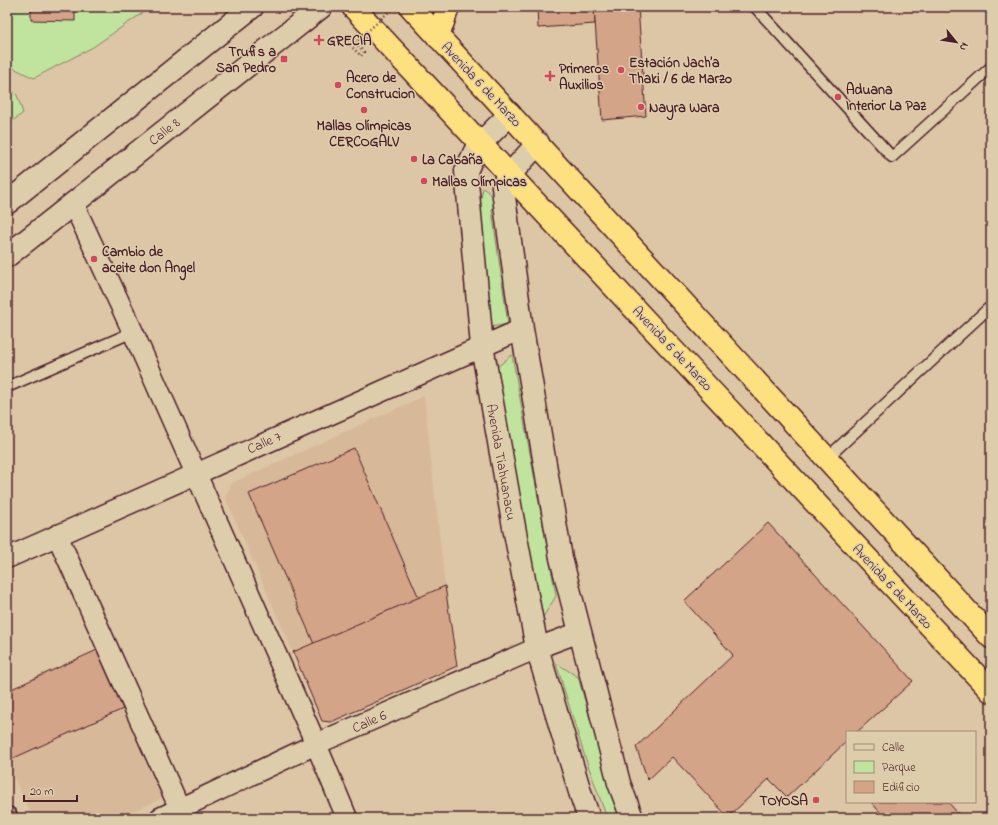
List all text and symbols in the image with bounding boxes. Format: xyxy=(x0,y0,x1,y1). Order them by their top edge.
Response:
north arrow xyxy=(936,22,976,62)
place label: GRECIA xyxy=(327,31,372,52)
marker: GRECIA xyxy=(314,35,324,45)
street label: Avenida 6 de Marzo xyxy=(436,38,526,132)
text: N xyxy=(955,39,973,54)
place label: Trufis a San Pedro xyxy=(216,42,276,79)
place label: Estación Jach’a Thaki / 6 de Marzo xyxy=(629,53,732,90)
marker: Trufis a San Pedro xyxy=(279,54,289,64)
place label: Primeros Auxilios xyxy=(559,59,609,96)
marker: Estación Jach’a Thaki / 6 de Marzo xyxy=(616,65,626,75)
place label: Acero de Construcion xyxy=(346,68,415,105)
marker: Primeros Auxilios xyxy=(544,70,556,82)
marker: Acero de Construcion xyxy=(333,80,343,90)
place label: Aduana Interior La Paz xyxy=(846,80,927,117)
marker: Aduana Interior La Paz xyxy=(833,92,843,102)
place label: Nayra Wara xyxy=(649,98,720,121)
marker: Nayra Wara xyxy=(636,102,646,112)
marker: Mallas Olímpicas CERCOGALV xyxy=(359,105,369,115)
street label: Calle 8 xyxy=(145,113,185,151)
place label: Mallas Olímpicas CERCOGALV xyxy=(317,116,411,153)
place label: La Cabaña xyxy=(422,150,483,171)
marker: La Cabaña xyxy=(409,154,419,164)
place label: Mallas Olímpicas xyxy=(432,172,527,193)
marker: Mallas Olímpicas xyxy=(419,176,429,186)
place label: Cambio de aceite don Angel xyxy=(102,242,196,281)
marker: Cambio de aceite don Angel xyxy=(89,254,99,264)
street label: Avenida 6 de Marzo xyxy=(627,302,717,396)
street label: Avenida Tiahuanacu xyxy=(480,402,521,522)
street label: Calle 7 xyxy=(244,426,285,460)
street label: Avenida 6 de Marzo xyxy=(847,540,937,634)
street label: Calle 6 xyxy=(349,705,390,739)
legend xyxy=(846,731,976,803)
text: Calle xyxy=(882,739,905,757)
text: Parque xyxy=(882,759,916,777)
scale bar xyxy=(24,777,77,803)
text: Edificio xyxy=(882,779,920,797)
text: 20 m xyxy=(30,783,53,801)
place label: TOYOSA xyxy=(760,791,808,812)
marker: TOYOSA xyxy=(811,795,821,805)

